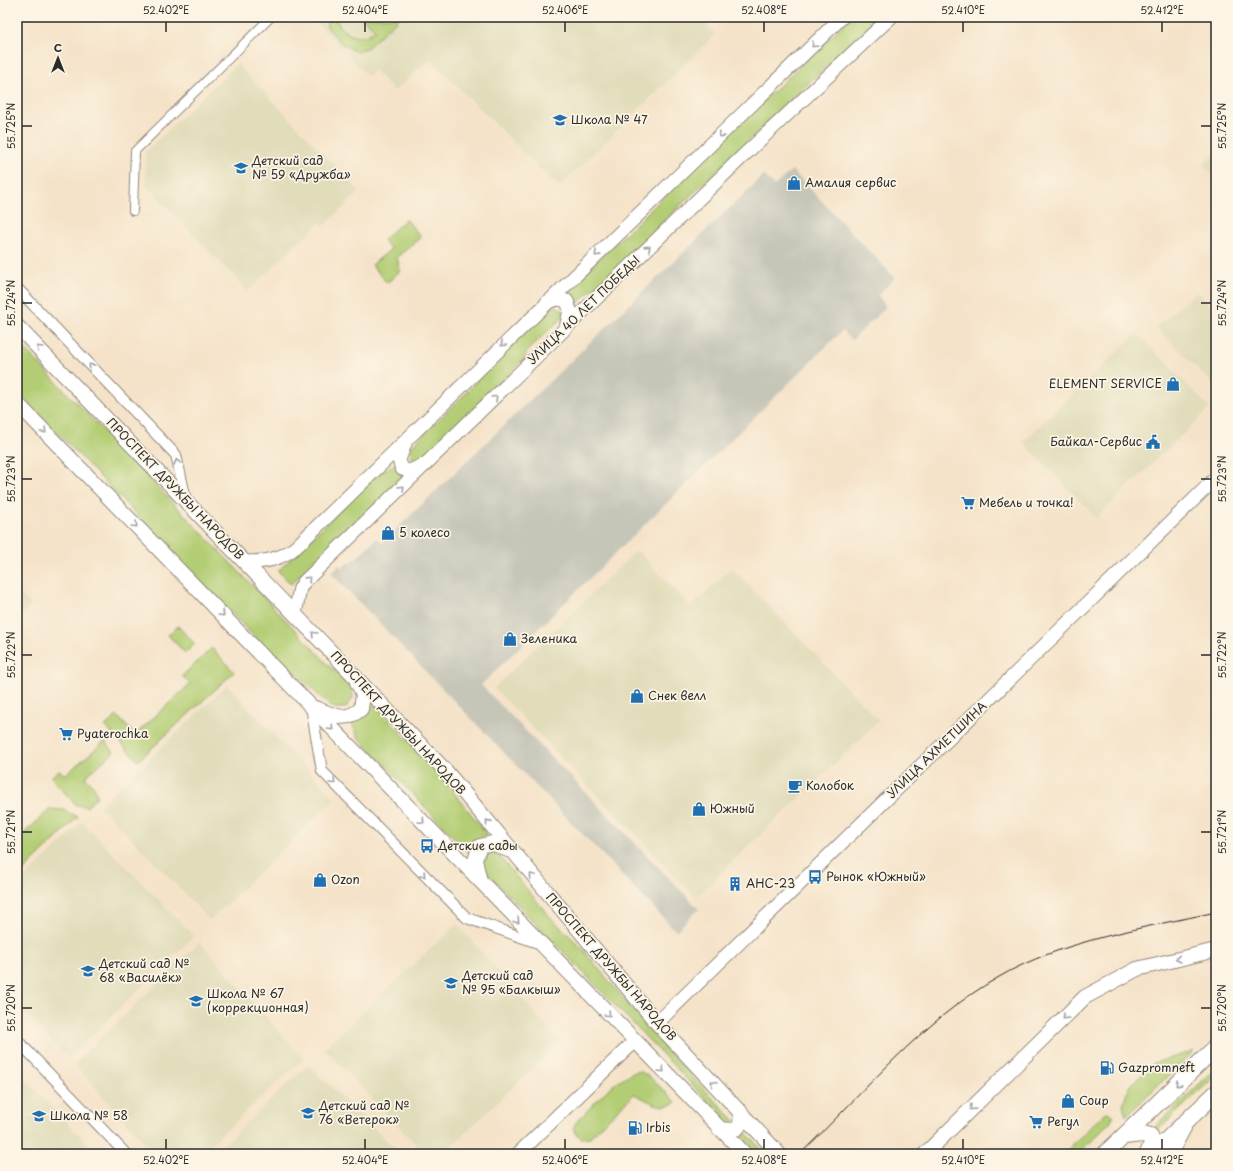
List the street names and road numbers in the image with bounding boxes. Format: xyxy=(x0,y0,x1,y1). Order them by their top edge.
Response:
street label: УЛИЦА 40 ЛЕТ ПОБЕДЫ xyxy=(523,251,644,368)
street label: ПРОСПЕКТ ДРУЖБЫ НАРОДОВ xyxy=(103,413,249,563)
street label: ПРОСПЕКТ ДРУЖБЫ НАРОДОВ xyxy=(327,646,470,798)
street label: УЛИЦА АХМЕТШИНА xyxy=(882,697,990,802)
street label: ПРОСПЕКТ ДРУЖБЫ НАРОДОВ xyxy=(542,888,681,1044)

